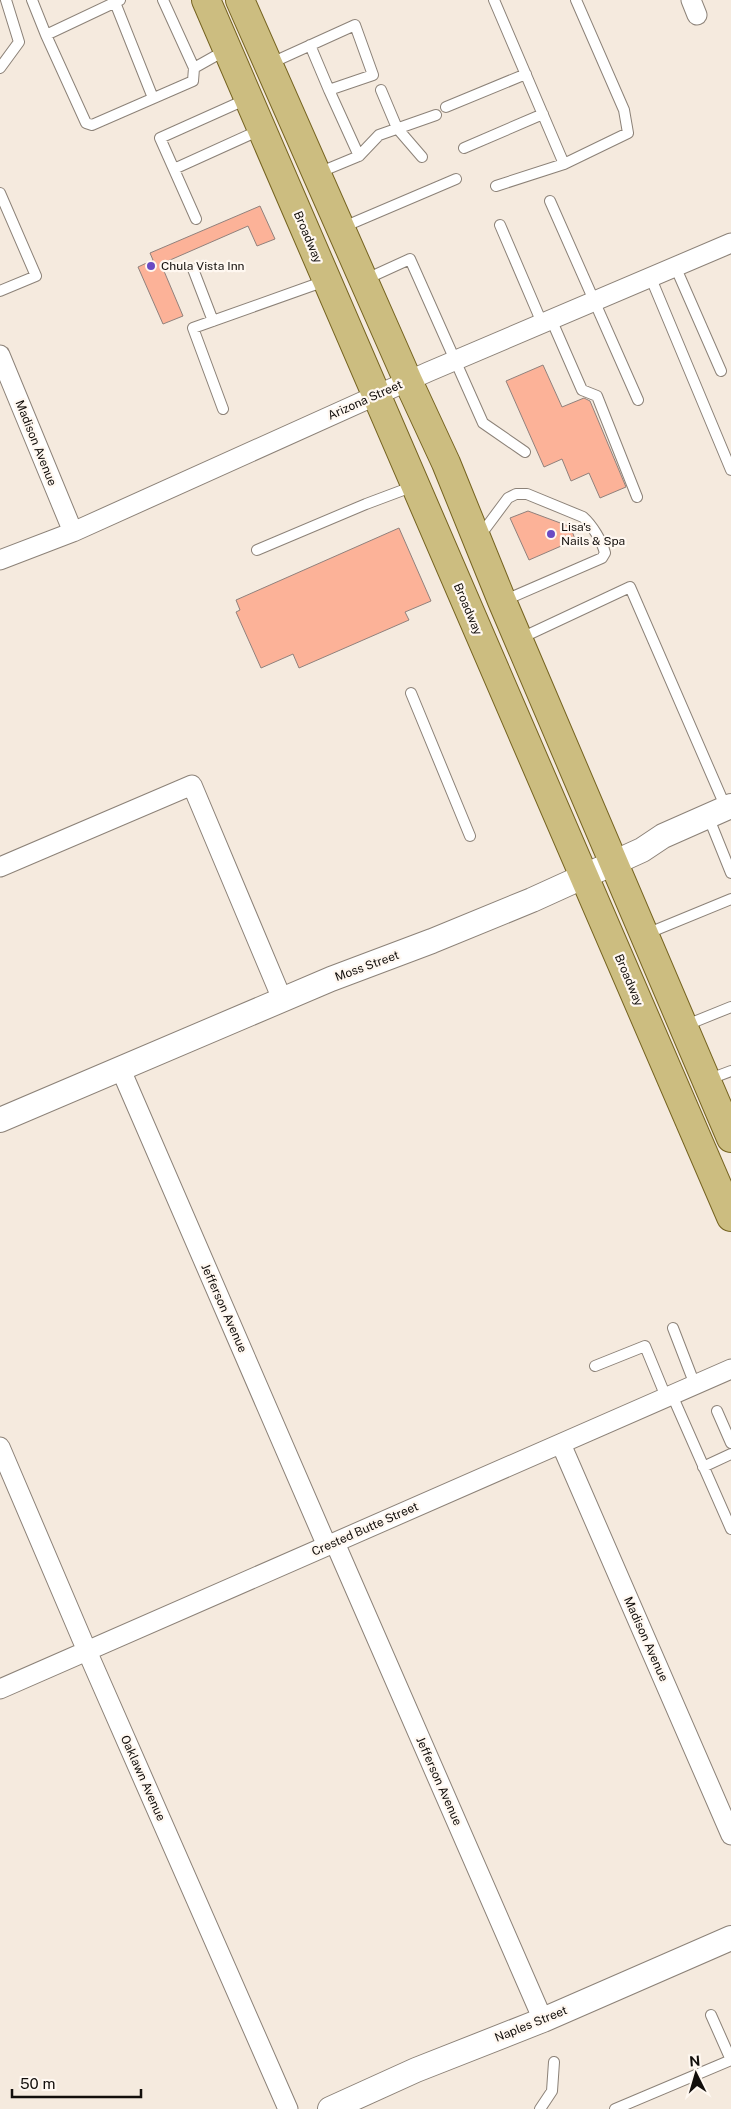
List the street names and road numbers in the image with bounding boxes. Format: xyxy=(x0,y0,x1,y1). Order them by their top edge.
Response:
street label: Broadway xyxy=(291,209,325,266)
street label: Arizona Street xyxy=(326,377,405,423)
street label: Madison Avenue xyxy=(12,398,60,488)
street label: Broadway xyxy=(451,581,485,638)
street label: Moss Street xyxy=(333,948,401,984)
street label: Broadway xyxy=(612,952,646,1009)
street label: Jefferson Avenue xyxy=(198,1261,250,1355)
street label: Crested Butte Street xyxy=(310,1499,421,1559)
street label: Madison Avenue xyxy=(621,1594,671,1684)
street label: Oaklawn Avenue xyxy=(118,1733,168,1823)
street label: Jefferson Avenue xyxy=(413,1734,465,1828)
street label: Naples Street xyxy=(493,2003,570,2045)

